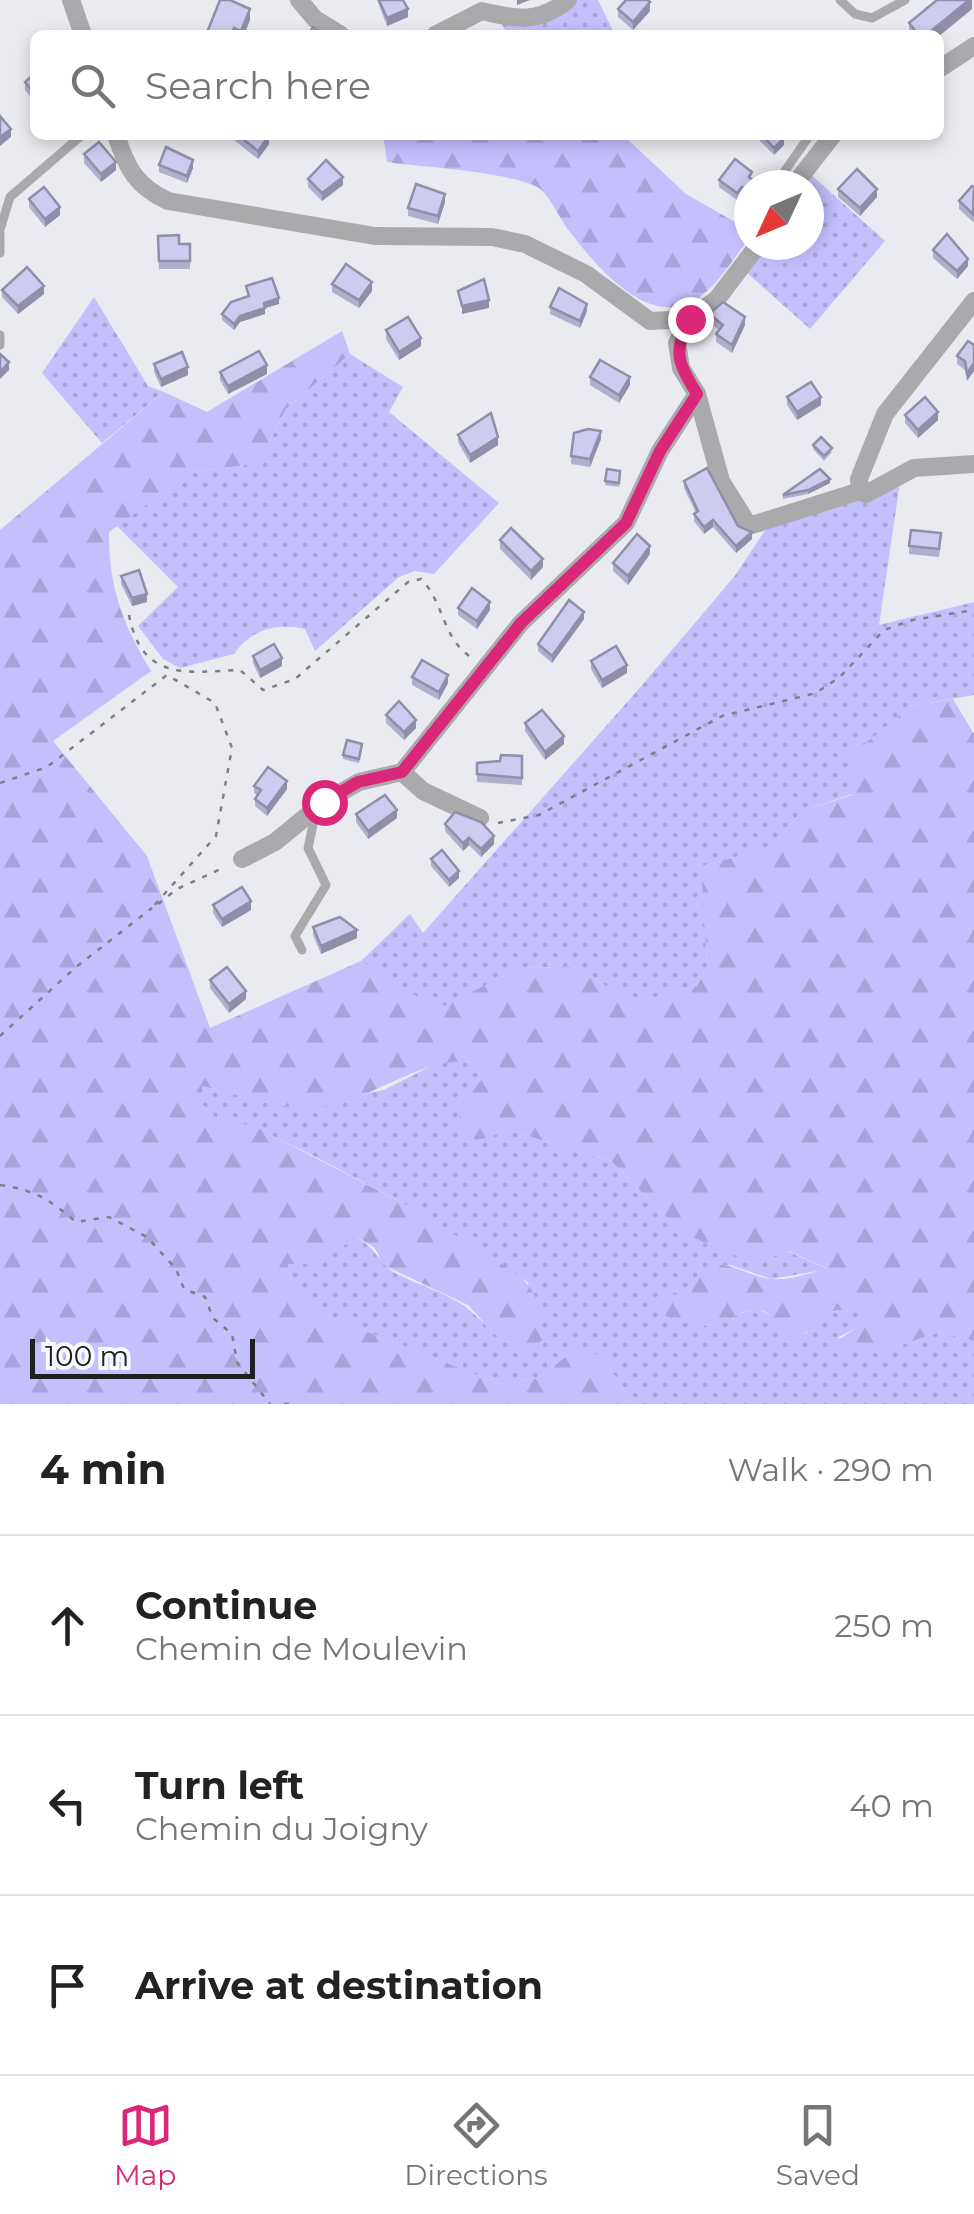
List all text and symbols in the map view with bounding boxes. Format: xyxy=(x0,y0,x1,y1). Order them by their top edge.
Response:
search box xyxy=(30,30,944,140)
icon: search xyxy=(65,58,120,113)
text: Search here xyxy=(145,62,371,109)
north arrow xyxy=(734,170,824,260)
route end xyxy=(668,297,714,343)
route start xyxy=(302,780,348,826)
scale bar xyxy=(30,1334,255,1378)
text: 100 m xyxy=(45,1339,129,1373)
text: 4 min xyxy=(40,1443,167,1495)
text: Walk · 290 m xyxy=(728,1450,934,1489)
text: Continue xyxy=(135,1582,317,1629)
icon: ahead xyxy=(40,1598,95,1653)
text: 250 m xyxy=(834,1606,934,1645)
text: Chemin de Moulevin xyxy=(135,1629,468,1668)
text: Turn left xyxy=(135,1762,304,1809)
icon: left xyxy=(40,1778,95,1833)
text: 40 m xyxy=(849,1786,934,1825)
text: Chemin du Joigny xyxy=(135,1809,428,1848)
icon: arrive xyxy=(40,1958,95,2013)
text: Arrive at destination xyxy=(135,1962,543,2009)
tab: Map xyxy=(114,2098,176,2192)
tab: Directions xyxy=(404,2098,548,2192)
tab: Saved xyxy=(776,2098,860,2192)

